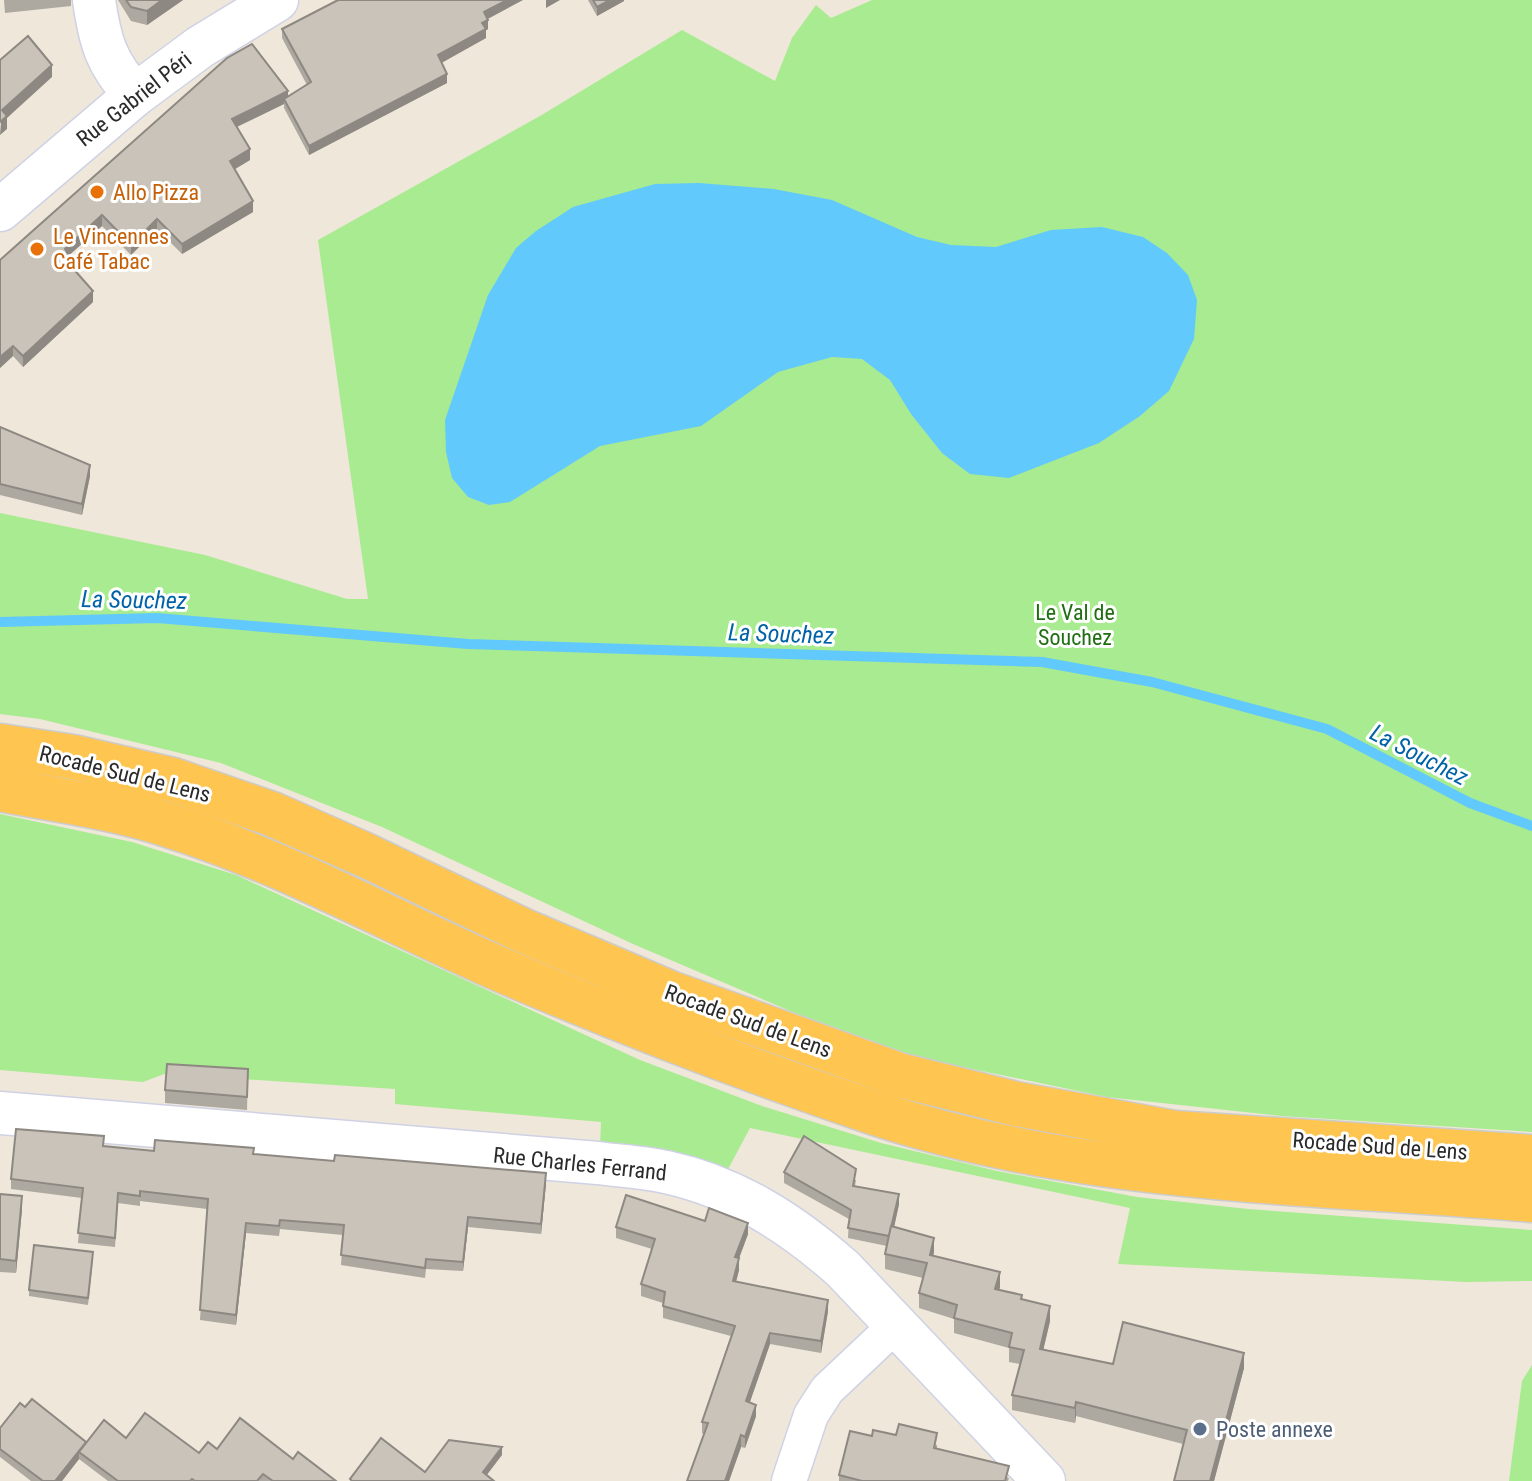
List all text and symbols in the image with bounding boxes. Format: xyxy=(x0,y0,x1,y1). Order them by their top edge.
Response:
street label: Rue Gabriel Péri xyxy=(72,47,196,151)
place label: Allo Pizza xyxy=(113,180,199,205)
marker: Allo Pizza xyxy=(88,183,106,201)
place label: Le Vincennes Café Tabac xyxy=(53,224,169,274)
marker: Le Vincennes Café Tabac xyxy=(28,240,46,258)
water label: La Souchez xyxy=(81,585,188,615)
park label: Le Val de Souchez xyxy=(1035,600,1115,650)
water label: La Souchez xyxy=(728,618,835,650)
water label: La Souchez xyxy=(1365,719,1473,792)
street label: Rocade Sud de Lens xyxy=(37,741,213,807)
street label: Rocade Sud de Lens xyxy=(661,979,835,1063)
street label: Rocade Sud de Lens xyxy=(1292,1127,1468,1165)
street label: Rue Charles Ferrand xyxy=(492,1142,668,1186)
place label: Poste annexe xyxy=(1216,1417,1333,1442)
marker: Poste annexe xyxy=(1191,1420,1209,1438)

